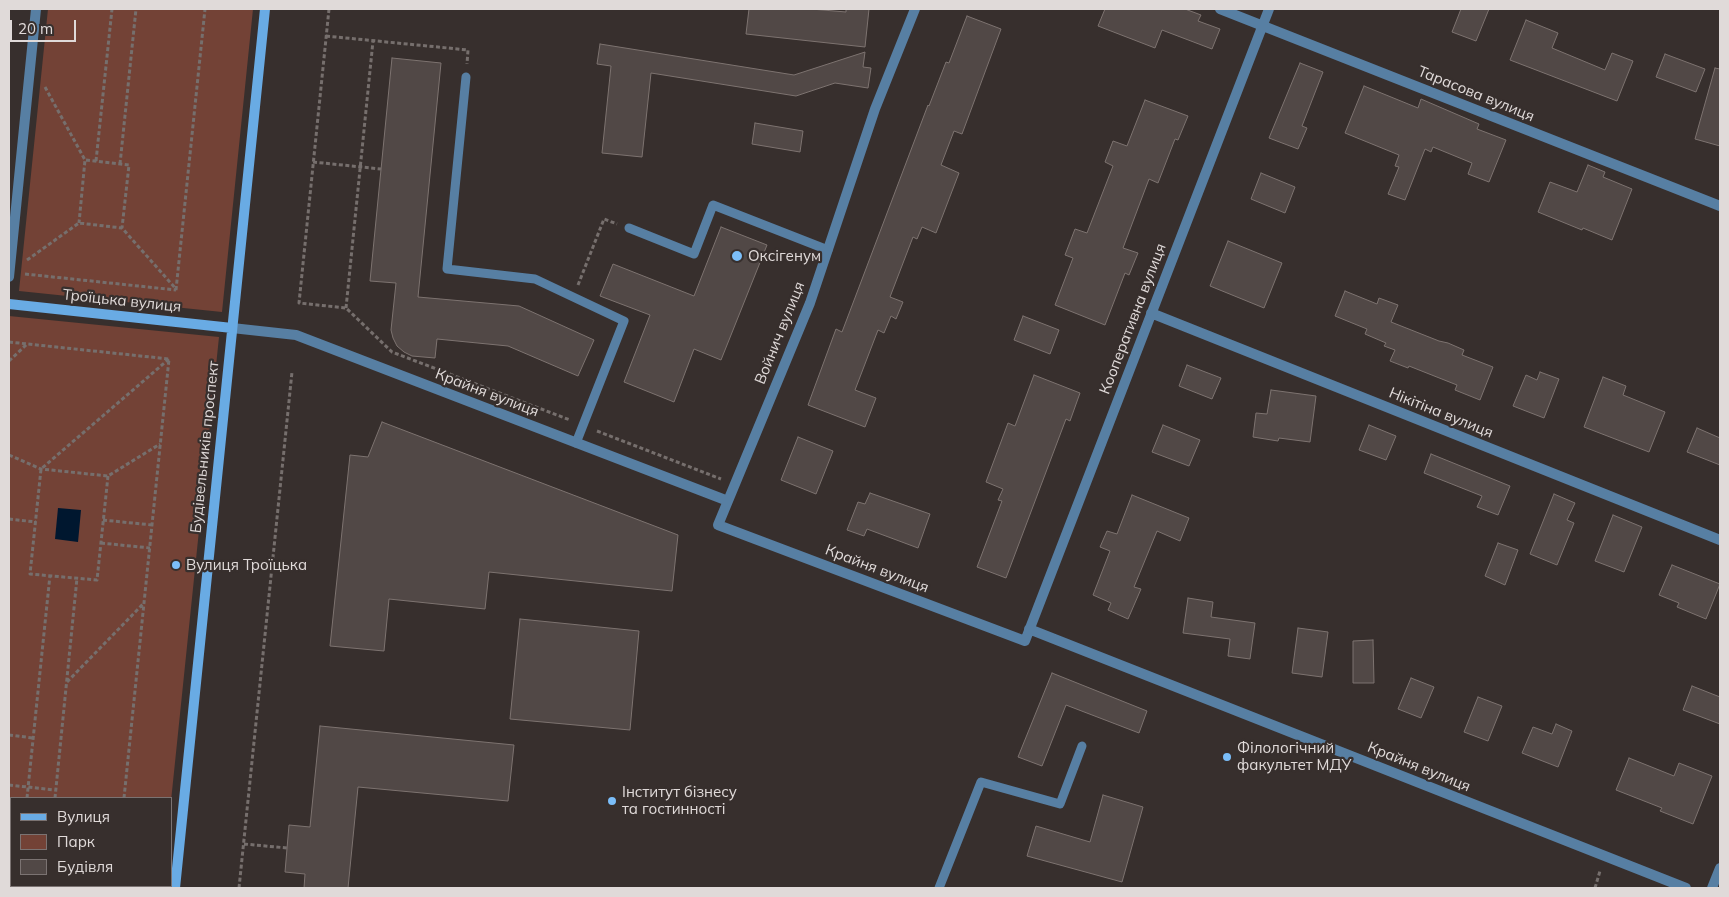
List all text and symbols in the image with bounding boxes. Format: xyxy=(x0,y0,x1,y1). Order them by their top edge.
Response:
scale bar xyxy=(12,10,79,42)
text: 20 m xyxy=(18,19,53,38)
street label: Тарасова вулиця xyxy=(1415,62,1537,126)
street label: Кооперативна вулиця xyxy=(1096,241,1170,397)
place label: Оксігенум xyxy=(748,247,821,265)
marker: Оксігенум xyxy=(730,249,744,263)
street label: Войнич вулиця xyxy=(751,279,809,387)
street label: Троїцька вулиця xyxy=(62,286,182,316)
street label: Будівельників проспект xyxy=(187,360,223,534)
street label: Крайня вулиця xyxy=(433,365,541,421)
street label: Нікітіна вулиця xyxy=(1386,384,1496,442)
street label: Крайня вулиця xyxy=(823,541,931,597)
place label: Вулиця Троїцька xyxy=(186,556,307,574)
marker: Вулиця Троїцька xyxy=(170,559,182,571)
street label: Крайня вулиця xyxy=(1365,738,1473,796)
place label: Філологічний факультет МДУ xyxy=(1237,739,1351,774)
marker: Філологічний факультет МДУ xyxy=(1221,751,1233,763)
place label: Інститут бізнесу та гостинності xyxy=(622,783,737,818)
marker: Інститут бізнесу та гостинності xyxy=(606,795,618,807)
legend xyxy=(10,797,172,887)
text: Вулиця xyxy=(57,807,110,826)
text: Парк xyxy=(57,832,95,851)
text: Будівля xyxy=(57,857,113,876)

